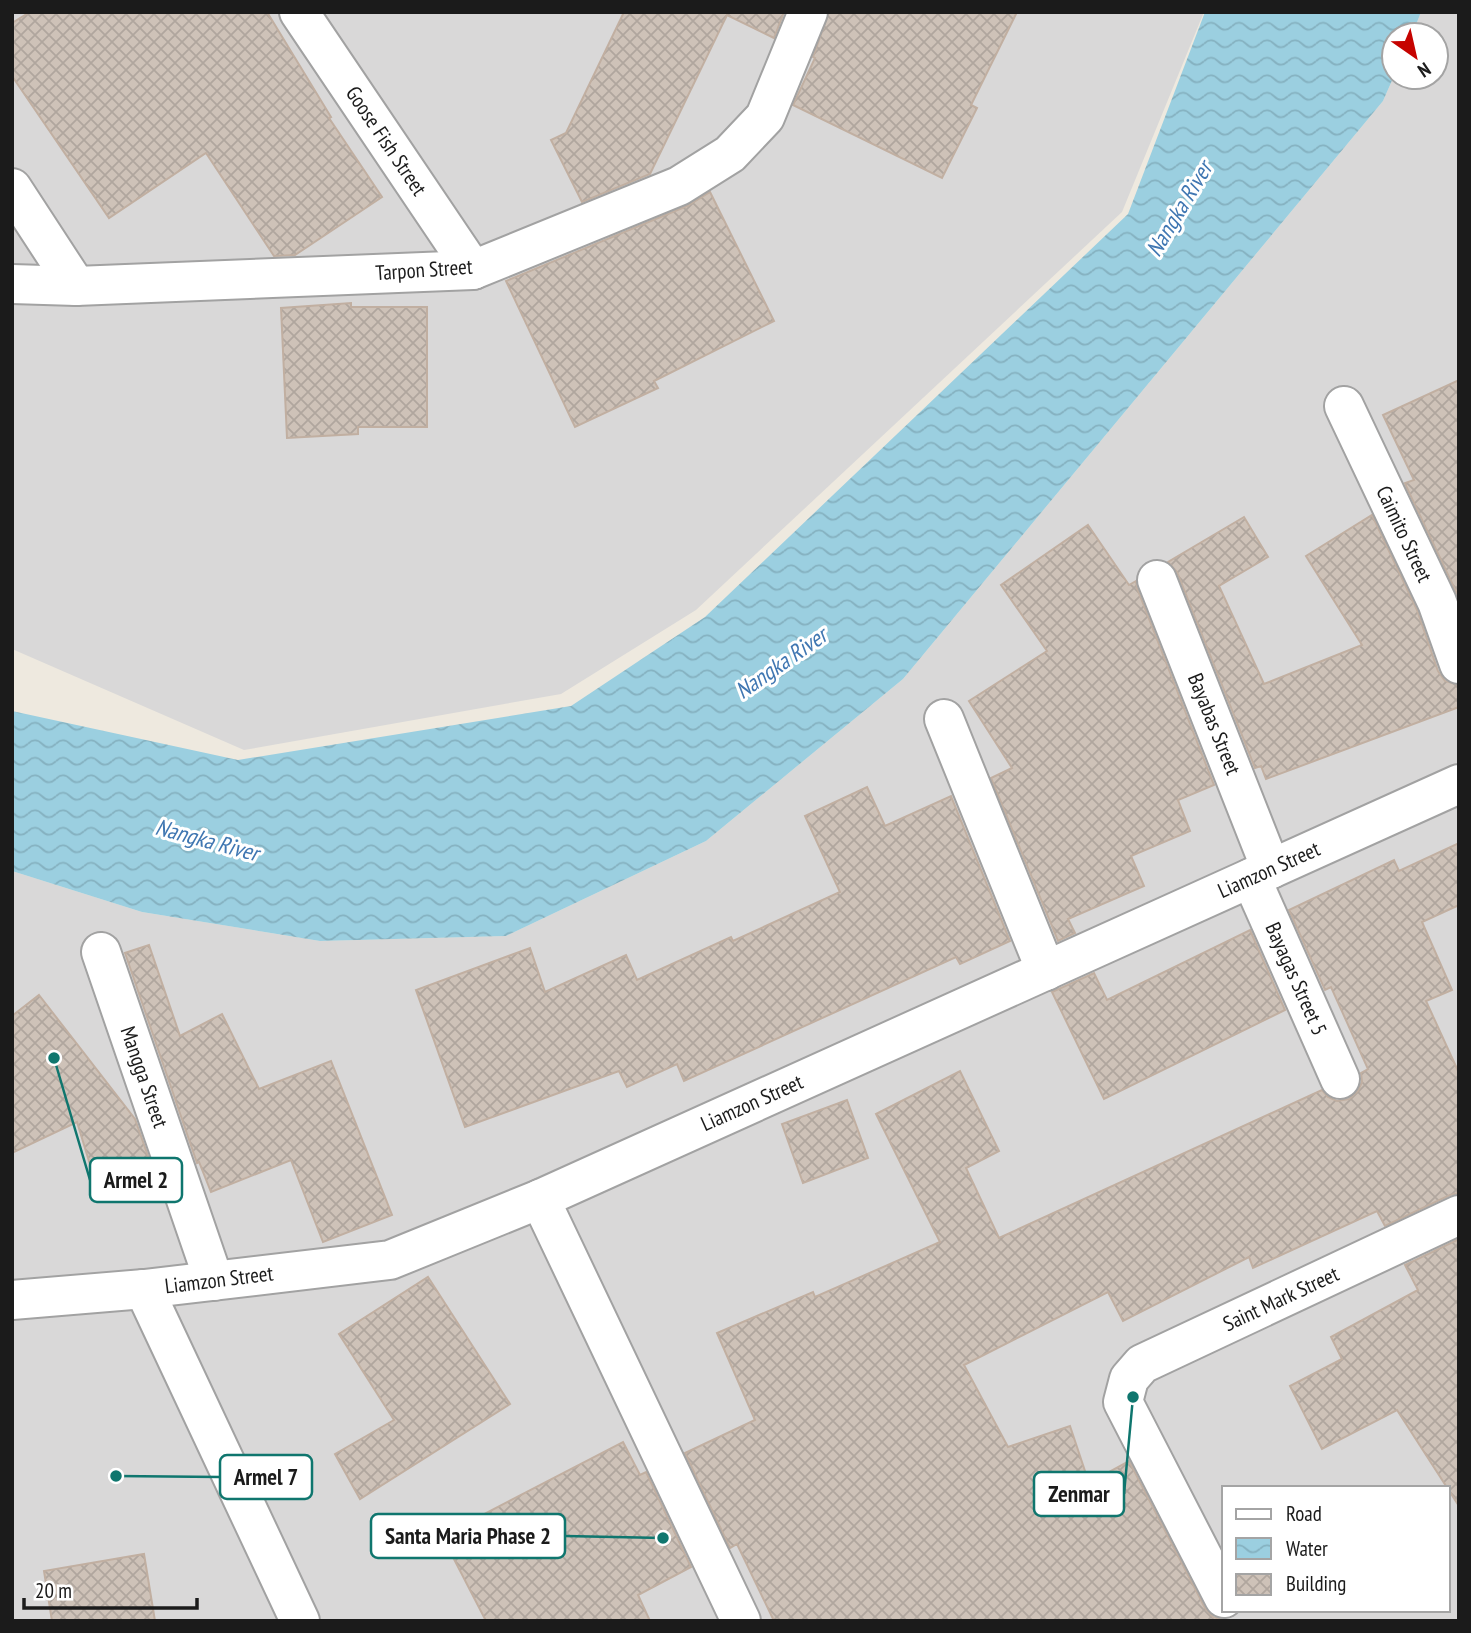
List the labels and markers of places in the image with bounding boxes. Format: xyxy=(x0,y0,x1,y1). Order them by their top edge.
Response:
callout: Armel 2 xyxy=(90,1158,182,1202)
callout: Armel 7 xyxy=(220,1455,312,1499)
callout: Zenmar xyxy=(1034,1472,1124,1516)
callout: Santa Maria Phase 2 xyxy=(371,1514,565,1558)

